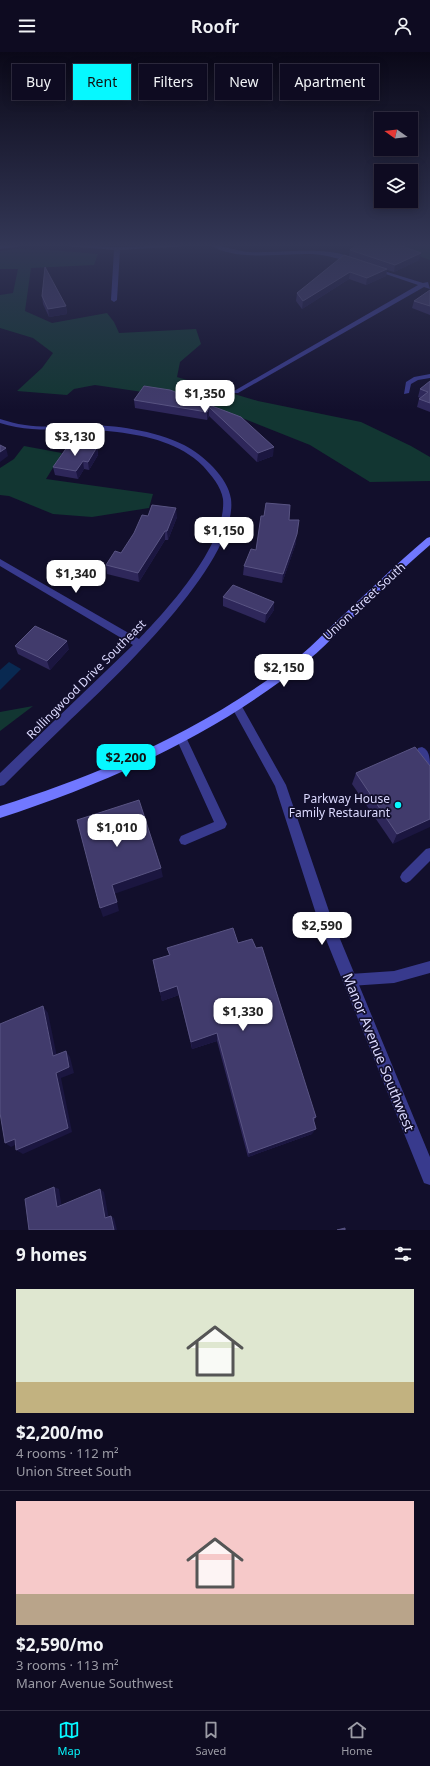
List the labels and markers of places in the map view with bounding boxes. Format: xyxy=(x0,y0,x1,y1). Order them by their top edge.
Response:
pin: $1,350 xyxy=(172,380,238,414)
pin: $3,130 xyxy=(42,423,108,457)
pin: $1,150 xyxy=(191,517,257,551)
pin: $1,340 xyxy=(43,560,109,594)
pin: $2,150 xyxy=(251,654,317,688)
pin: $2,200 xyxy=(93,744,159,778)
place label: Parkway House Family Restaurant xyxy=(289,790,391,821)
marker: Parkway House Family Restaurant xyxy=(393,800,403,810)
pin: $1,010 xyxy=(84,814,150,848)
pin: $2,590 xyxy=(289,912,355,946)
pin: $1,330 xyxy=(210,998,276,1032)

